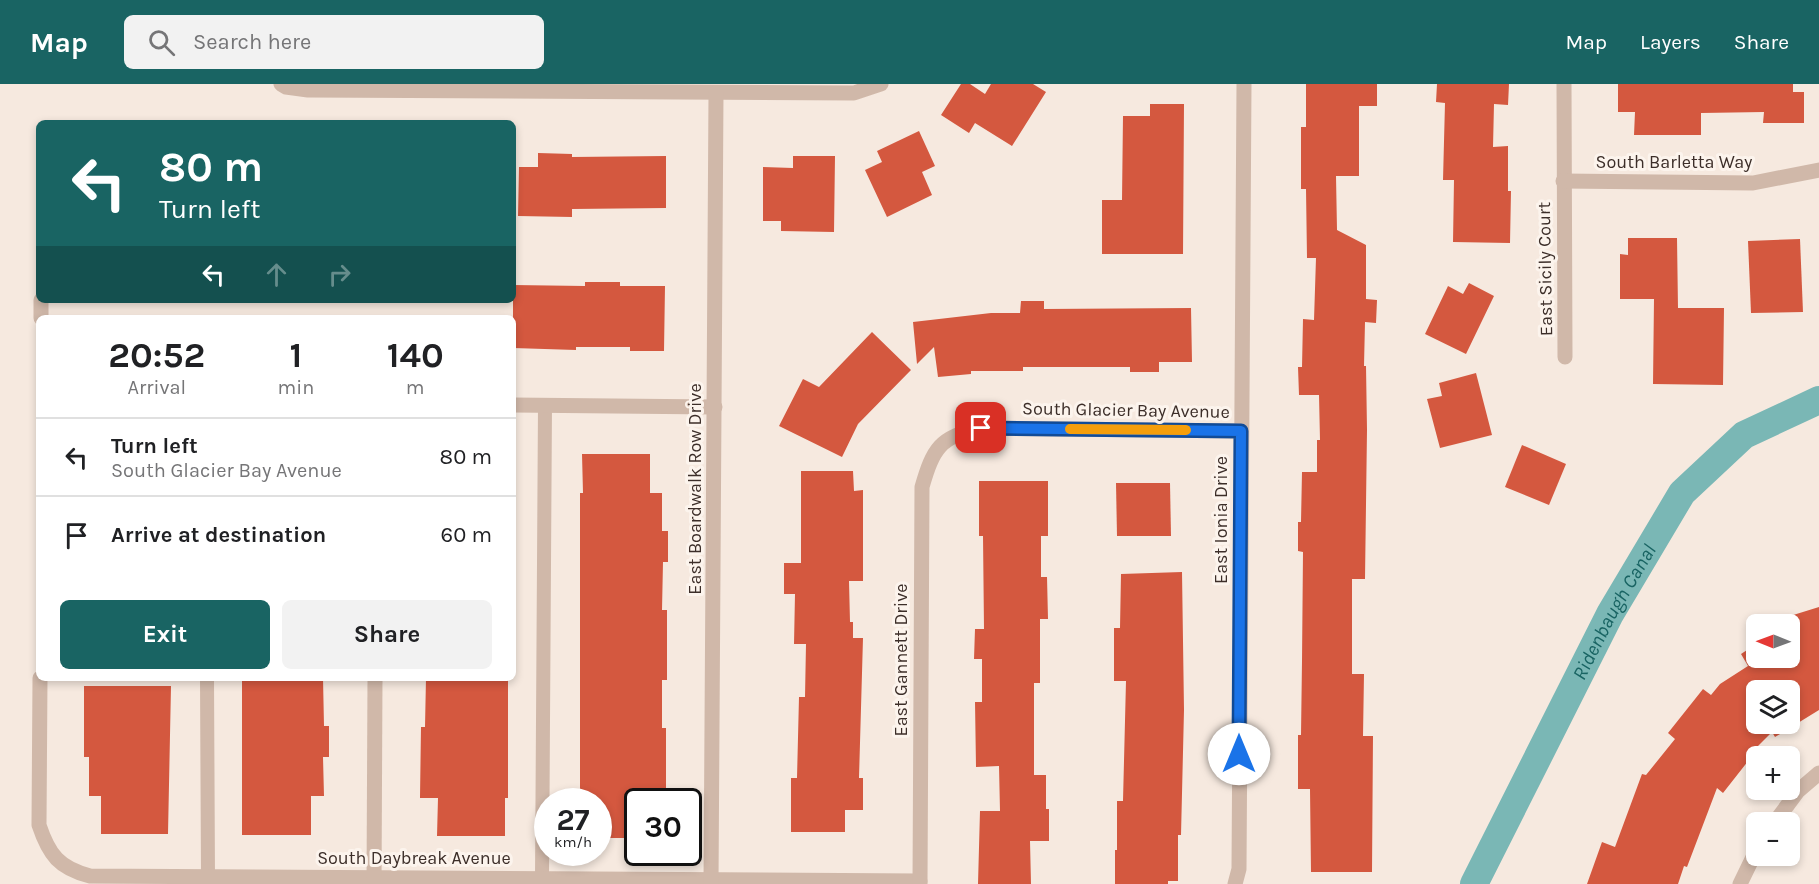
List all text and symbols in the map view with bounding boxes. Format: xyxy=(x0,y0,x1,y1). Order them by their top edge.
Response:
search box xyxy=(124,15,544,69)
text: Map xyxy=(30,26,88,59)
icon: search xyxy=(145,26,178,59)
text: Search here xyxy=(193,29,311,55)
text: Map xyxy=(1565,30,1607,54)
text: Layers xyxy=(1640,30,1701,54)
text: Share xyxy=(1734,30,1789,54)
text: 80 m xyxy=(159,142,263,192)
icon: left xyxy=(60,144,138,222)
street label: South Barletta Way xyxy=(1596,151,1753,173)
text: Turn left xyxy=(159,193,260,225)
street label: East Sicily Court xyxy=(1533,202,1557,336)
icon: left xyxy=(197,258,230,291)
icon: ahead xyxy=(260,258,293,291)
icon: right xyxy=(323,258,356,291)
text: 20:52 xyxy=(108,334,205,376)
text: 1 xyxy=(290,334,302,376)
text: 140 xyxy=(387,334,444,376)
text: Arrival xyxy=(128,376,186,399)
text: min xyxy=(278,376,314,399)
text: m xyxy=(406,376,425,399)
street label: East Boardwalk Row Drive xyxy=(684,383,706,595)
street label: South Glacier Bay Avenue xyxy=(1022,397,1230,423)
pin xyxy=(955,402,1006,453)
icon: arrive xyxy=(964,411,997,444)
text: Turn left xyxy=(111,433,198,459)
icon: left xyxy=(60,441,93,474)
text: 80 m xyxy=(440,444,492,470)
street label: East Ionia Drive xyxy=(1210,456,1232,584)
text: South Glacier Bay Avenue xyxy=(111,459,342,482)
icon: arrive xyxy=(60,519,93,552)
text: Arrive at destination xyxy=(111,522,326,548)
text: 60 m xyxy=(441,522,492,548)
water label: Ridenbaugh Canal xyxy=(1568,540,1661,684)
street label: East Gannett Drive xyxy=(890,584,912,736)
button: Exit xyxy=(60,600,270,669)
button: Share xyxy=(282,600,492,669)
north arrow xyxy=(1746,614,1800,668)
map controls xyxy=(1746,614,1800,866)
button: layers xyxy=(1746,680,1800,734)
position arrow xyxy=(1207,722,1271,786)
button: + xyxy=(1746,746,1800,800)
speed limit sign: 30 xyxy=(624,788,702,866)
text: 27 xyxy=(556,802,590,838)
button: − xyxy=(1746,812,1800,866)
text: km/h xyxy=(554,833,592,851)
street label: South Daybreak Avenue xyxy=(317,847,511,869)

